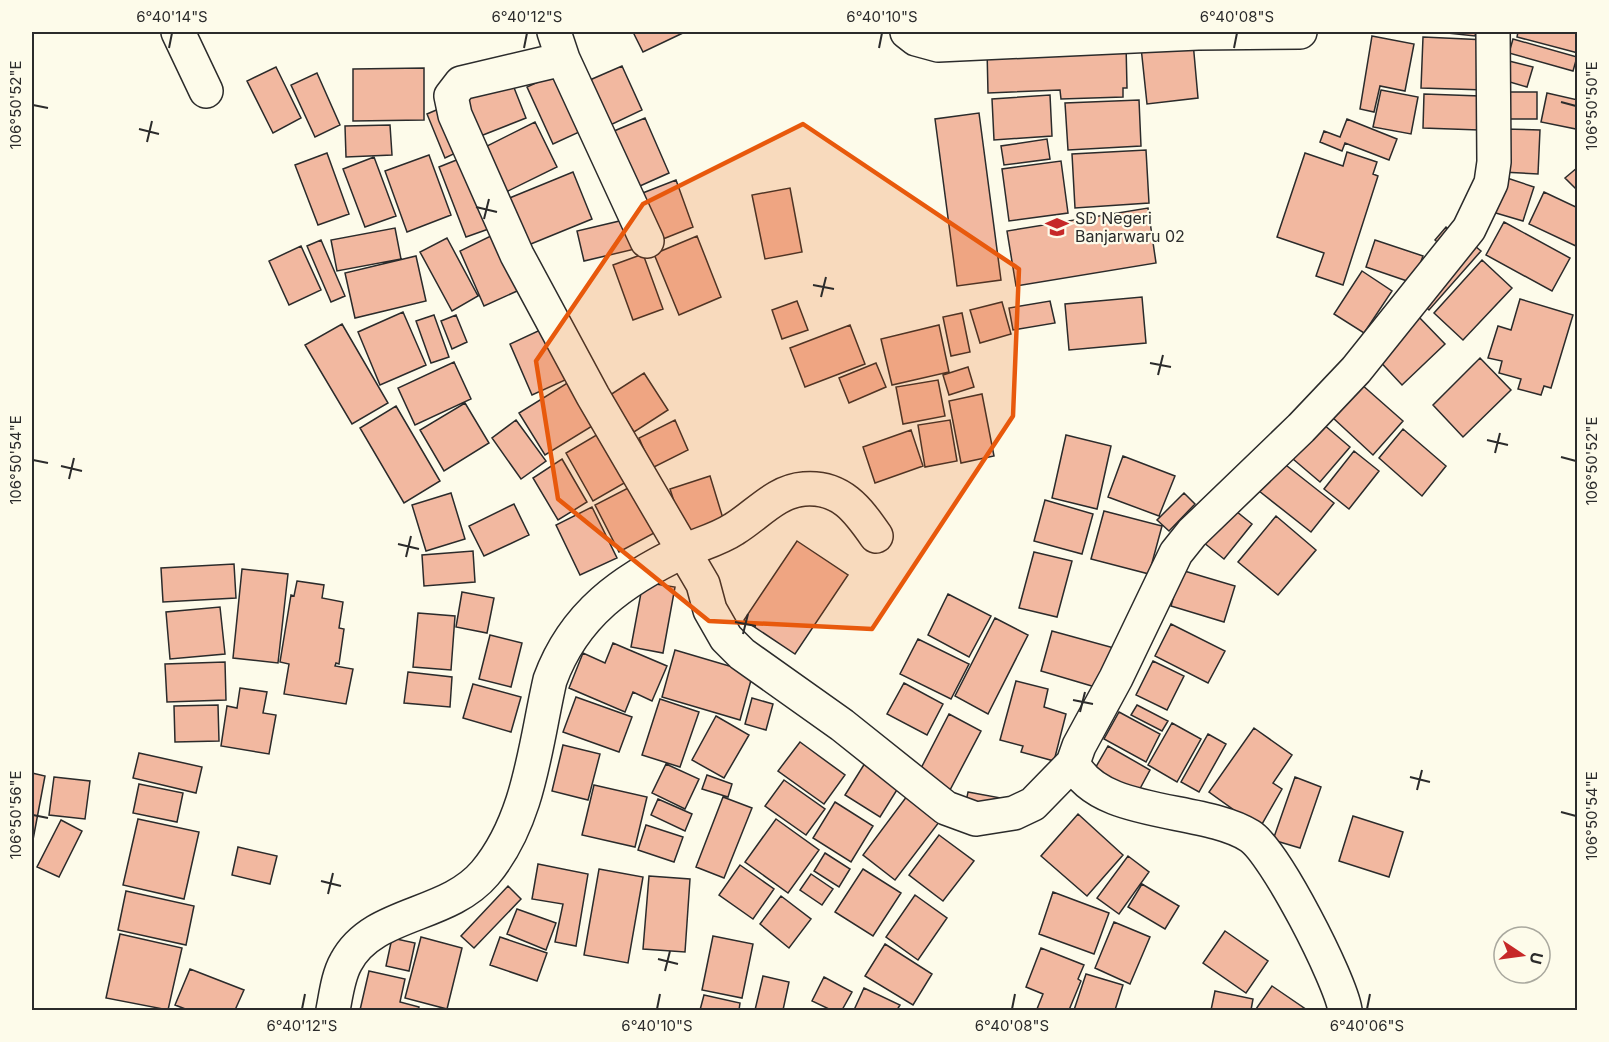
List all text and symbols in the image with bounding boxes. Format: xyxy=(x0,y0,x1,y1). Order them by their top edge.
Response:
text: 6°40'14"S xyxy=(136,7,208,26)
text: 6°40'12"S xyxy=(492,7,562,26)
text: 6°40'10"S xyxy=(846,7,918,26)
text: 6°40'08"S xyxy=(1200,7,1274,26)
text: 106°50'52"E xyxy=(6,60,25,150)
text: 106°50'50"E xyxy=(1582,61,1601,151)
place label: SD Negeri Banjarwaru 02 xyxy=(1075,208,1185,246)
school or university icon: SD Negeri Banjarwaru 02 xyxy=(1044,214,1070,240)
text: 106°50'54"E xyxy=(6,415,25,505)
text: 106°50'52"E xyxy=(1582,416,1601,506)
text: 106°50'56"E xyxy=(6,770,25,860)
text: 106°50'54"E xyxy=(1582,771,1601,861)
north arrow xyxy=(1492,925,1552,985)
text: U xyxy=(1526,950,1548,966)
text: 6°40'12"S xyxy=(267,1016,337,1035)
text: 6°40'10"S xyxy=(621,1016,693,1035)
text: 6°40'08"S xyxy=(975,1016,1049,1035)
text: 6°40'06"S xyxy=(1330,1016,1404,1035)

